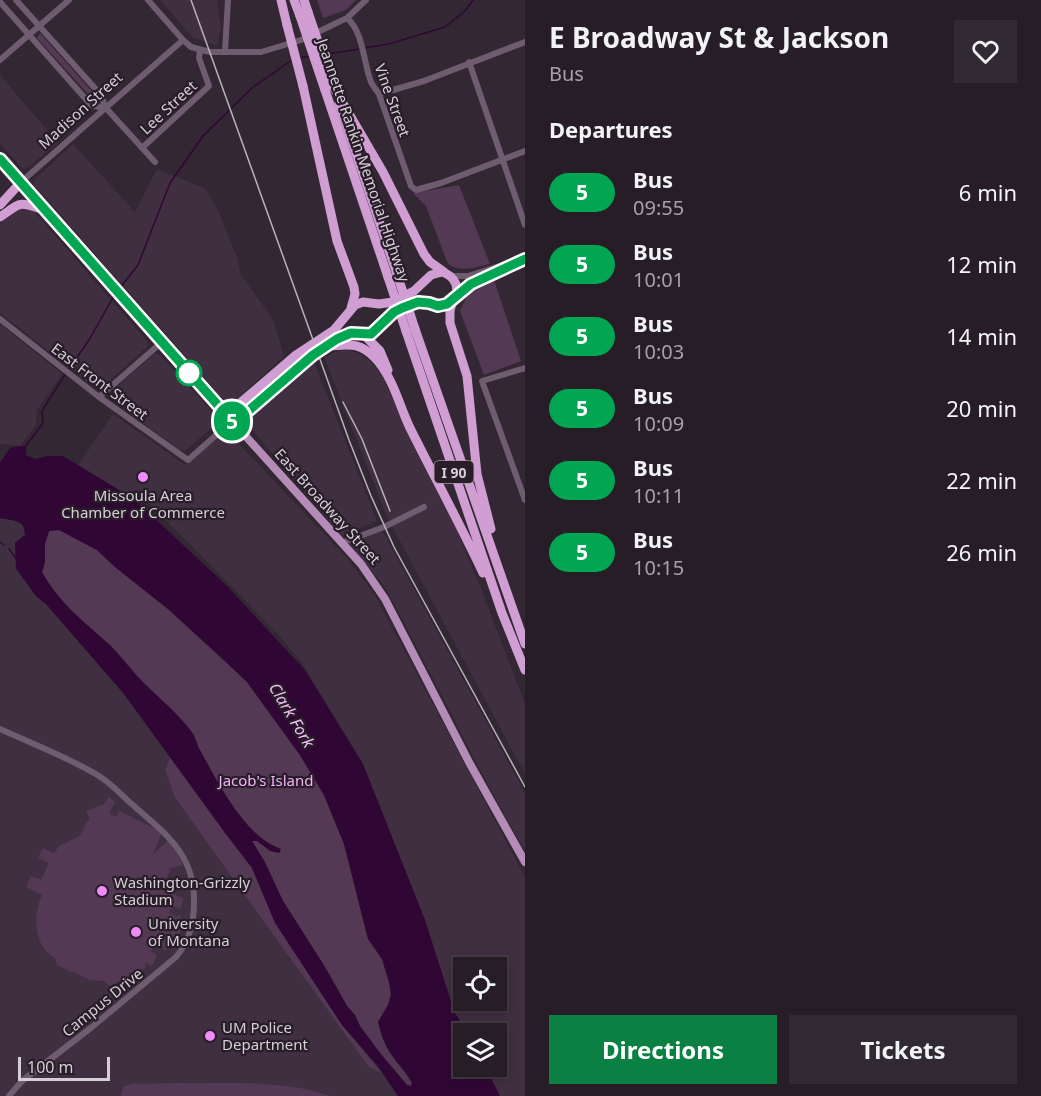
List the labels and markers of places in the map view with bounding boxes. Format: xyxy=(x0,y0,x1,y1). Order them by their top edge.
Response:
unlabelled marker xyxy=(176,360,202,386)
marker: Missoula Area Chamber of Commerce xyxy=(136,470,150,484)
place label: Missoula Area Chamber of Commerce xyxy=(61,485,225,522)
place label: Washington-Grizzly Stadium xyxy=(114,872,250,909)
marker: Washington-Grizzly Stadium xyxy=(95,884,109,898)
place label: University of Montana xyxy=(148,913,230,950)
marker: University of Montana xyxy=(129,925,143,939)
place label: UM Police Department xyxy=(222,1017,308,1054)
marker: UM Police Department xyxy=(203,1029,217,1043)

